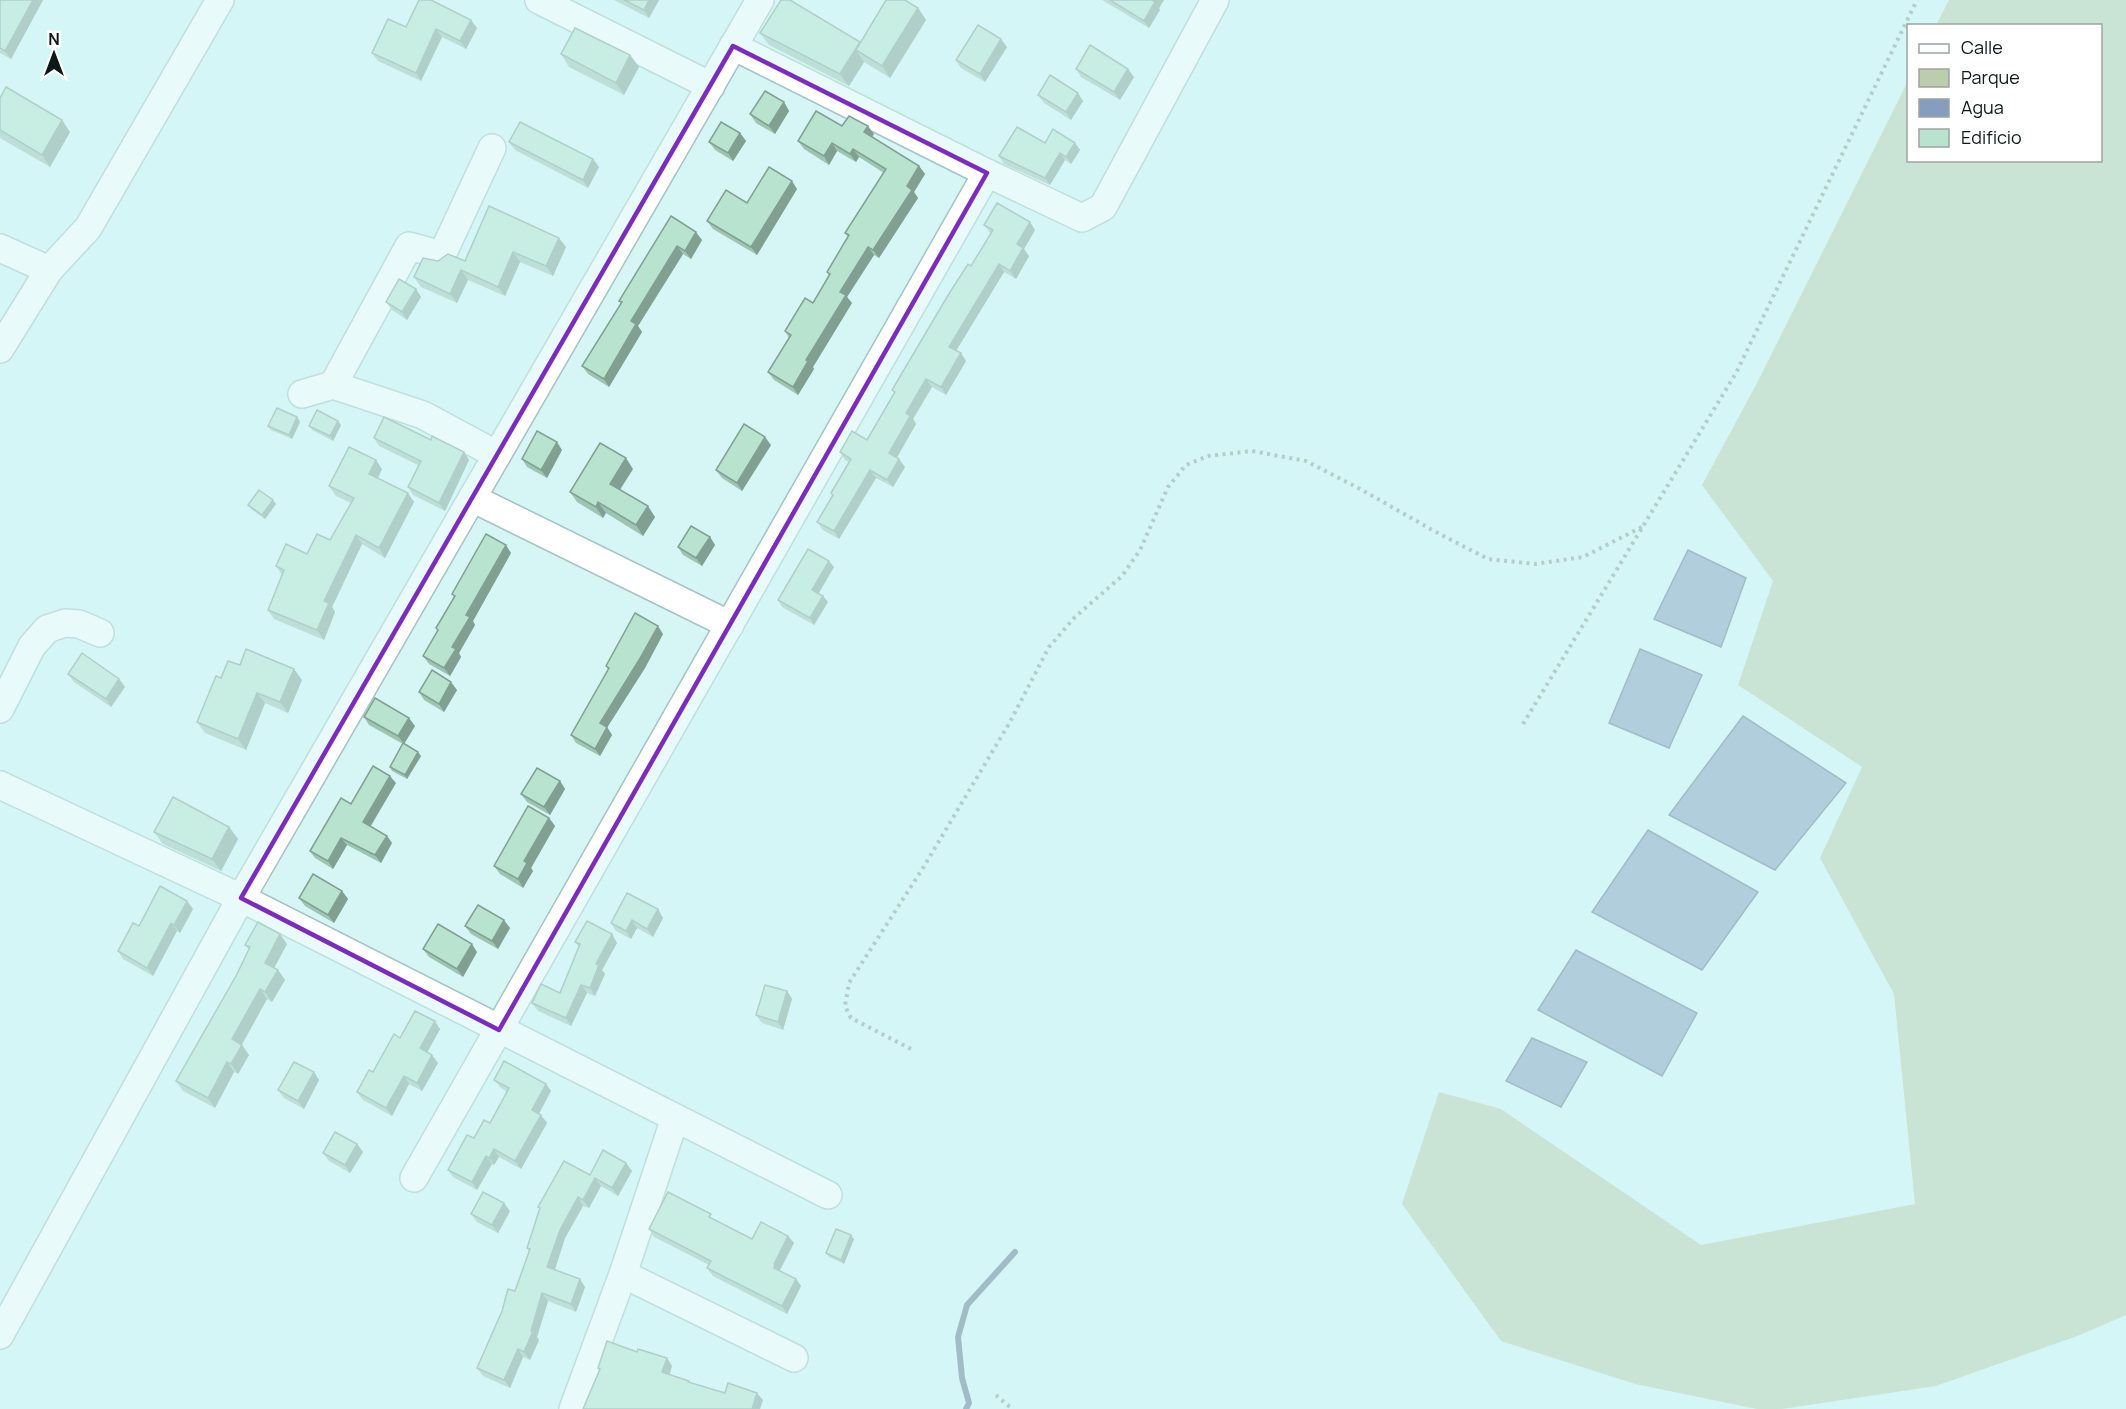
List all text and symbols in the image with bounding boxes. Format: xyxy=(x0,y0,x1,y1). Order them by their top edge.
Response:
north arrow xyxy=(24,24,84,84)
legend xyxy=(1907,24,2102,162)
text: N xyxy=(48,28,60,50)
text: Calle xyxy=(1961,35,2003,59)
text: Parque xyxy=(1961,65,2020,89)
text: Agua xyxy=(1961,95,2004,119)
text: Edificio xyxy=(1961,125,2022,149)

